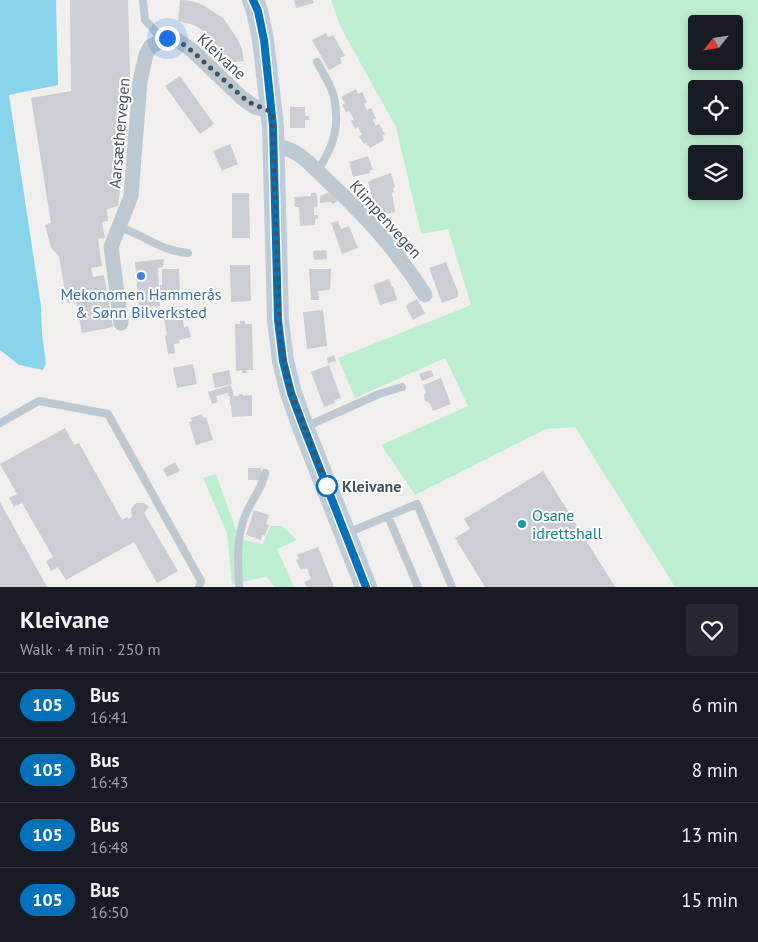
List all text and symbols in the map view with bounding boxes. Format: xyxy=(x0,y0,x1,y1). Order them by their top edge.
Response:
north arrow xyxy=(688,15,742,70)
map controls xyxy=(688,15,743,200)
your location xyxy=(155,26,180,51)
street label: Kleivane xyxy=(193,28,251,84)
street label: Aarsæthervegen xyxy=(104,77,134,189)
button: locate xyxy=(688,80,743,135)
button: layers xyxy=(688,145,743,200)
street label: Klimpenvegen xyxy=(346,176,426,262)
marker: Mekonomen Hammerås & Sønn Bilverksted xyxy=(135,270,147,282)
place label: Mekonomen Hammerås & Sønn Bilverksted xyxy=(60,284,222,322)
marker: Kleivane xyxy=(316,475,338,497)
place label: Kleivane xyxy=(342,476,401,496)
place label: Osane idrettshall xyxy=(532,505,602,543)
marker: Osane idrettshall xyxy=(516,518,528,530)
text: Kleivane xyxy=(20,604,109,635)
button: heart xyxy=(686,604,738,656)
text: Walk · 4 min · 250 m xyxy=(20,639,160,659)
text: Bus xyxy=(90,683,119,707)
text: 105 xyxy=(32,693,63,716)
text: 6 min xyxy=(692,693,738,717)
text: 16:41 xyxy=(90,707,128,727)
text: Bus xyxy=(90,748,119,772)
text: 105 xyxy=(32,758,63,781)
text: 8 min xyxy=(692,758,738,782)
text: 16:43 xyxy=(90,772,128,792)
text: Bus xyxy=(90,813,119,837)
text: 105 xyxy=(32,823,63,846)
text: 13 min xyxy=(681,823,738,847)
text: 16:48 xyxy=(90,837,128,857)
text: Bus xyxy=(90,878,119,902)
text: 105 xyxy=(32,888,63,911)
text: 15 min xyxy=(681,888,738,912)
text: 16:50 xyxy=(90,902,128,922)

